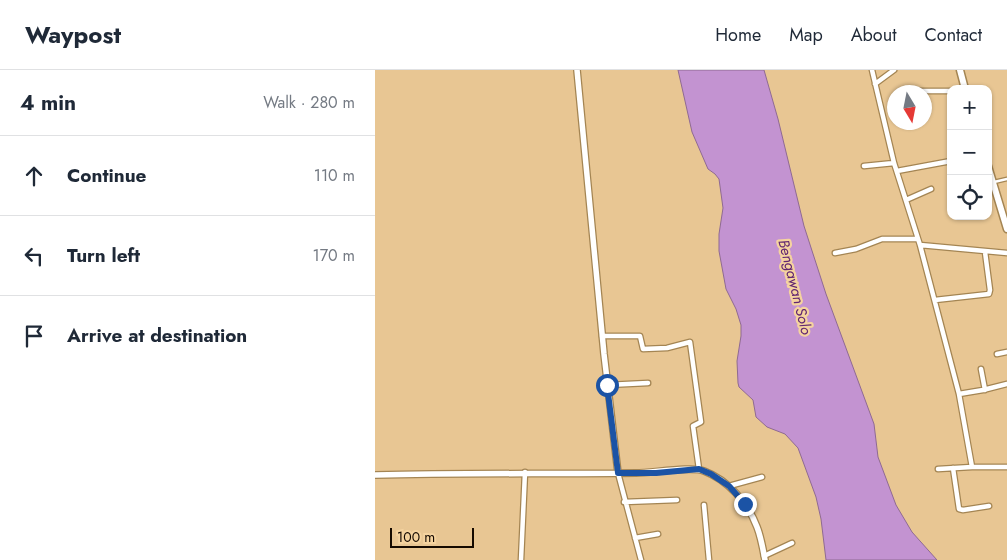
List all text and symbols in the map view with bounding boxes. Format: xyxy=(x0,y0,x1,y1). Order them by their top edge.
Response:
text: Waypost xyxy=(25,17,121,52)
text: Home xyxy=(715,22,761,48)
text: Map xyxy=(789,22,823,48)
text: About xyxy=(851,22,896,48)
text: Contact xyxy=(924,22,982,48)
north arrow xyxy=(887,85,932,130)
map controls xyxy=(947,85,992,220)
button: + xyxy=(947,85,992,130)
text: 4 min xyxy=(20,88,76,118)
text: Walk · 280 m xyxy=(263,91,355,114)
button: − xyxy=(947,130,992,175)
icon: ahead xyxy=(20,162,48,190)
text: Continue xyxy=(67,162,146,189)
text: 110 m xyxy=(314,164,355,187)
button: locate xyxy=(947,175,992,220)
water label: Bengawan Solo xyxy=(773,237,817,337)
icon: left xyxy=(20,242,48,270)
text: Turn left xyxy=(67,242,140,269)
text: 170 m xyxy=(313,244,355,267)
icon: arrive xyxy=(20,322,48,350)
text: Arrive at destination xyxy=(67,322,247,349)
route start xyxy=(596,374,619,397)
route end xyxy=(734,493,757,516)
scale bar xyxy=(390,525,474,548)
text: 100 m xyxy=(397,527,435,547)

